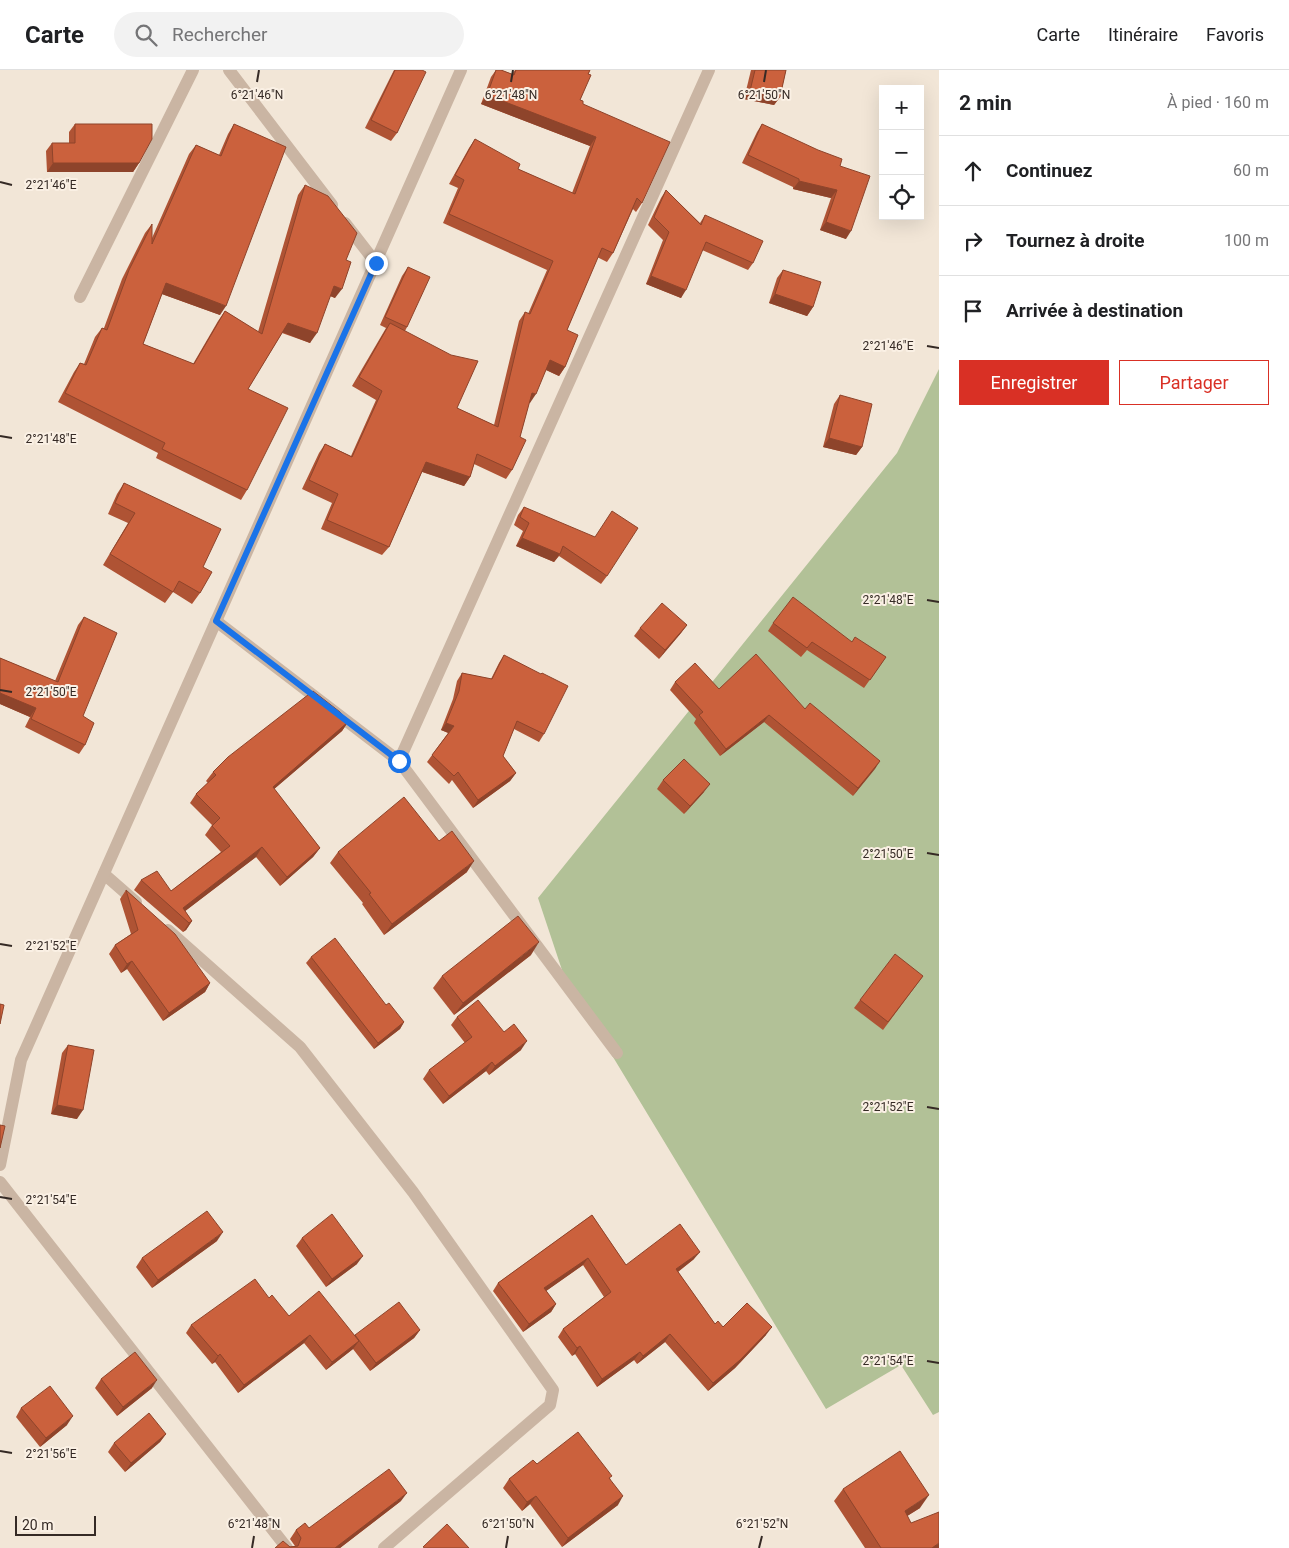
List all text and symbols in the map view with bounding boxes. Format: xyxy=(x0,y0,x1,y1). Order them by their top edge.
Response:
search box xyxy=(114,12,464,57)
text: Carte xyxy=(25,21,84,49)
icon: search xyxy=(132,21,160,49)
text: Rechercher xyxy=(172,23,267,46)
text: Carte xyxy=(1037,24,1080,45)
text: Itinéraire xyxy=(1108,24,1178,45)
text: Favoris xyxy=(1206,24,1264,45)
map controls xyxy=(879,85,924,220)
button: + xyxy=(879,85,924,130)
text: 6°21'46"N xyxy=(231,88,283,102)
text: 6°21'48"N xyxy=(485,88,537,102)
text: 6°21'50"N xyxy=(738,88,790,102)
text: 2 min xyxy=(959,91,1012,115)
text: À pied · 160 m xyxy=(1167,93,1269,112)
button: − xyxy=(879,130,924,175)
icon: ahead xyxy=(959,157,987,185)
text: Continuez xyxy=(1006,159,1092,182)
text: 60 m xyxy=(1233,161,1269,180)
button: locate xyxy=(879,175,924,220)
text: 2°21'46"E xyxy=(26,178,77,192)
icon: right xyxy=(959,227,987,255)
text: Tournez à droite xyxy=(1006,229,1145,252)
text: 100 m xyxy=(1224,231,1269,250)
route end xyxy=(365,252,388,275)
icon: arrive xyxy=(959,297,987,325)
text: Arrivée à destination xyxy=(1006,299,1183,322)
text: 2°21'46"E xyxy=(863,339,914,353)
button: Enregistrer xyxy=(959,360,1109,405)
button: Partager xyxy=(1119,360,1269,405)
text: 2°21'48"E xyxy=(26,432,77,446)
text: 2°21'48"E xyxy=(863,593,914,607)
text: 2°21'50"E xyxy=(26,685,77,699)
route start xyxy=(388,750,411,773)
text: 2°21'50"E xyxy=(863,847,914,861)
text: 2°21'52"E xyxy=(26,939,77,953)
text: 2°21'52"E xyxy=(863,1100,914,1114)
text: 2°21'54"E xyxy=(26,1193,77,1207)
text: 2°21'54"E xyxy=(863,1354,914,1368)
text: 2°21'56"E xyxy=(26,1447,77,1461)
scale bar xyxy=(15,1513,96,1536)
text: 20 m xyxy=(22,1517,54,1533)
text: 6°21'48"N xyxy=(228,1517,280,1531)
text: 6°21'50"N xyxy=(482,1517,534,1531)
text: 6°21'52"N xyxy=(736,1517,788,1531)

